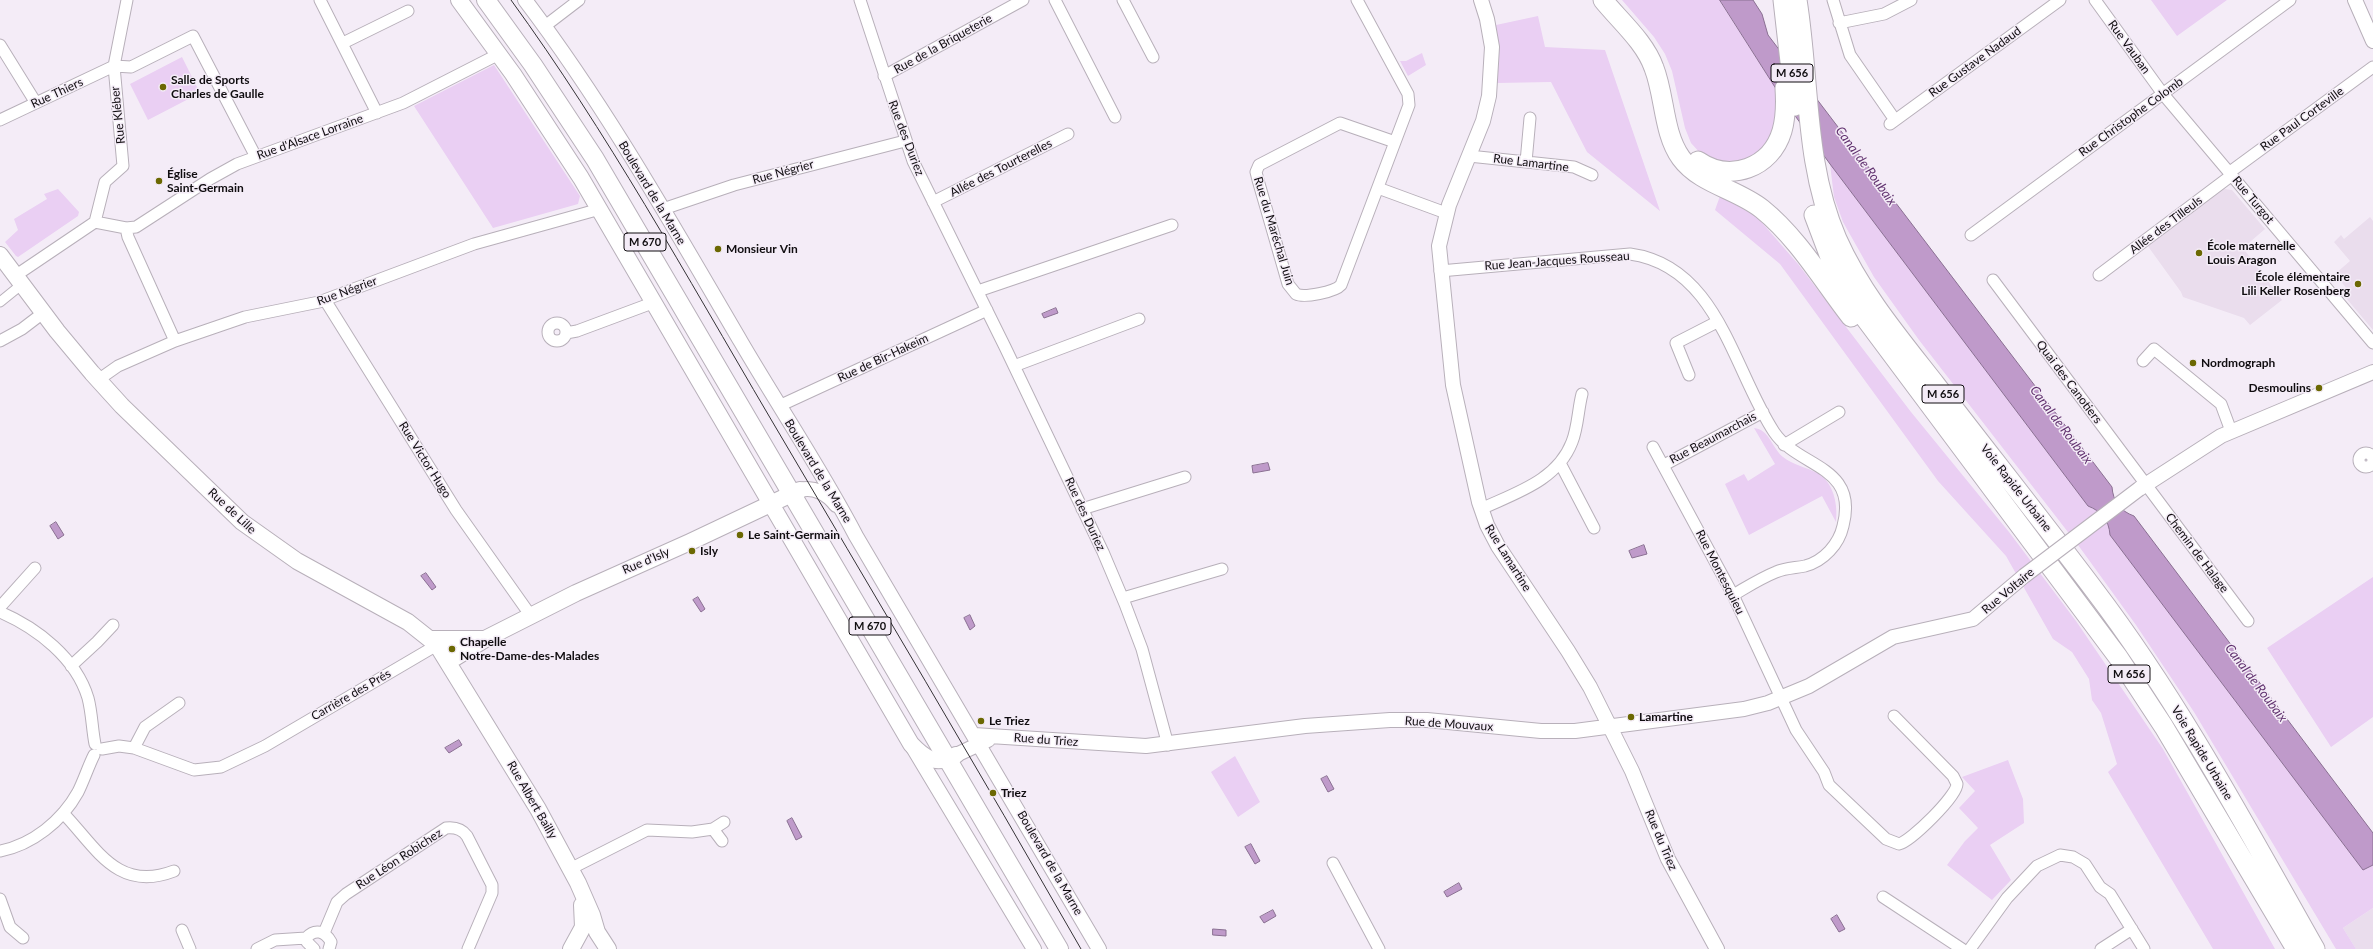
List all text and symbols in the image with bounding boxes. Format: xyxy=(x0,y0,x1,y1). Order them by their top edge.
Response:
street label: Rue de la Briqueterie xyxy=(891,11,995,77)
street label: Rue Vauban xyxy=(2105,17,2153,77)
street label: Rue Gustave Nadaud xyxy=(1926,24,2024,100)
road number: M 656 xyxy=(1771,64,1813,82)
place label: Salle de Sports Charles de Gaulle xyxy=(171,73,264,101)
street label: Rue Christophe Colomb xyxy=(2076,74,2186,160)
street label: Rue Thiers xyxy=(29,75,85,111)
marker: Salle de Sports Charles de Gaulle xyxy=(158,82,168,92)
street label: Rue Paul Corteville xyxy=(2257,84,2347,154)
street label: Rue Kléber xyxy=(108,85,128,145)
street label: Rue des Duriez xyxy=(885,98,927,178)
street label: Rue d'Alsace Lorraine xyxy=(255,111,365,163)
water label: Canal de Roubaix xyxy=(1832,124,1900,208)
street label: Allée des Tourterelles xyxy=(948,136,1054,200)
street label: Boulevard de la Marne xyxy=(615,139,689,247)
street label: Rue Lamartine xyxy=(1492,151,1570,175)
street label: Rue Négrier xyxy=(751,157,815,187)
place label: Église Saint-Germain xyxy=(167,167,244,195)
street label: Rue Turgot xyxy=(2229,173,2277,227)
street label: Rue du Maréchal Juin xyxy=(1251,175,1297,287)
marker: Église Saint-Germain xyxy=(154,176,164,186)
street label: Allée des Tilleuls xyxy=(2127,193,2205,257)
road number: M 670 xyxy=(624,233,666,251)
place label: École maternelle Louis Aragon xyxy=(2207,239,2295,267)
place label: Monsieur Vin xyxy=(726,242,798,256)
marker: Monsieur Vin xyxy=(713,244,723,254)
marker: École maternelle Louis Aragon xyxy=(2194,248,2204,258)
street label: Rue Jean-Jacques Rousseau xyxy=(1484,249,1630,273)
place label: École élémentaire Lili Keller Rosenberg xyxy=(2241,270,2350,298)
street label: Rue Négrier xyxy=(315,273,379,309)
marker: École élémentaire Lili Keller Rosenberg xyxy=(2353,279,2363,289)
street label: Rue de Bir-Hakeim xyxy=(835,331,931,385)
street label: Quai des Canotiers xyxy=(2033,338,2105,426)
place label: Nordmograph xyxy=(2201,356,2275,370)
marker: Nordmograph xyxy=(2188,358,2198,368)
place label: Desmoulins xyxy=(2248,381,2311,395)
water label: Canal de Roubaix xyxy=(2027,383,2095,467)
marker: Desmoulins xyxy=(2314,383,2324,393)
road number: M 656 xyxy=(1922,385,1964,403)
street label: Rue Beaumarchais xyxy=(1667,409,1759,467)
street label: Boulevard de la Marne xyxy=(781,417,855,525)
street label: Rue Victor Hugo xyxy=(396,419,454,501)
street label: Voie Rapide Urbaine xyxy=(1977,441,2055,535)
street label: Rue des Duriez xyxy=(1062,475,1108,553)
street label: Rue de Lille xyxy=(205,485,259,537)
street label: Chemin de Halage xyxy=(2162,510,2232,596)
street label: Rue Lamartine xyxy=(1482,522,1534,594)
street label: Rue Montesquieu xyxy=(1693,527,1747,617)
place label: Le Saint-Germain xyxy=(748,528,840,542)
marker: Le Saint-Germain xyxy=(735,530,745,540)
place label: Isly xyxy=(700,544,718,558)
street label: Rue d'Isly xyxy=(620,545,672,577)
marker: Isly xyxy=(687,546,697,556)
street label: Rue Voltaire xyxy=(1979,565,2037,617)
road number: M 670 xyxy=(849,617,891,635)
place label: Chapelle Notre-Dame-des-Malades xyxy=(460,635,599,663)
water label: Canal de Roubaix xyxy=(2222,641,2290,725)
marker: Chapelle Notre-Dame-des-Malades xyxy=(447,644,457,654)
road number: M 656 xyxy=(2108,665,2150,683)
street label: Carrière des Prés xyxy=(309,666,393,724)
street label: Voie Rapide Urbaine xyxy=(2168,703,2236,803)
place label: Lamartine xyxy=(1639,710,1693,724)
marker: Lamartine xyxy=(1626,712,1636,722)
place label: Le Triez xyxy=(989,714,1030,728)
street label: Rue de Mouvaux xyxy=(1404,714,1494,734)
marker: Le Triez xyxy=(976,716,986,726)
street label: Rue du Triez xyxy=(1013,731,1079,749)
street label: Rue Albert Bailly xyxy=(504,759,560,841)
place label: Triez xyxy=(1001,786,1026,800)
marker: Triez xyxy=(988,788,998,798)
street label: Rue du Triez xyxy=(1642,807,1680,873)
street label: Boulevard de la Marne xyxy=(1014,808,1086,918)
street label: Rue Léon Robichez xyxy=(353,826,445,892)

